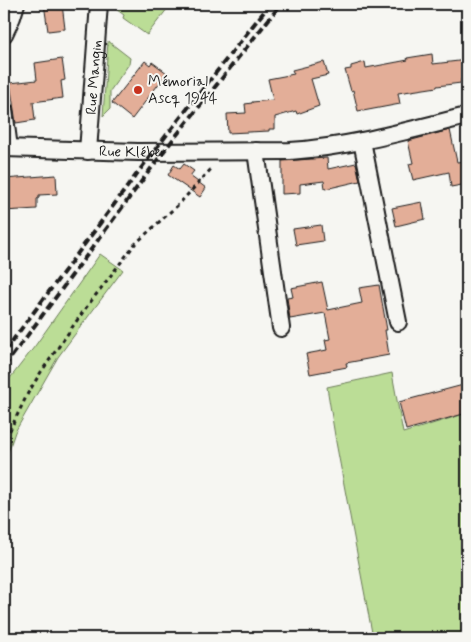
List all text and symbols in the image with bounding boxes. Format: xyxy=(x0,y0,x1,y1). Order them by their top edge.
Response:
street label: Rue Mangin xyxy=(82,39,107,115)
place label: Mémorial Ascq 1944 xyxy=(148,72,218,109)
marker: Mémorial Ascq 1944 xyxy=(132,84,144,96)
street label: Rue Kléber xyxy=(99,142,167,163)

